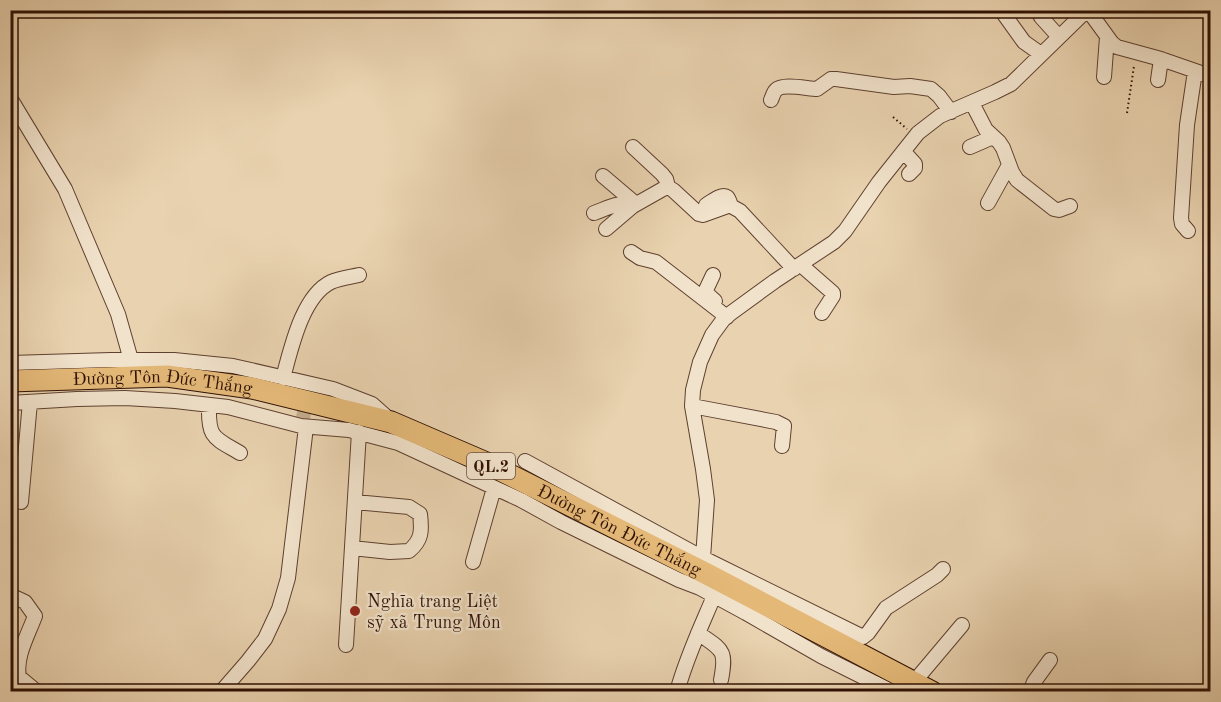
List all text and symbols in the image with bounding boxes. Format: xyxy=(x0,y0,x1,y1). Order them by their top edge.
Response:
street label: Đường Tôn Đức Thắng xyxy=(72,368,254,398)
road number: QL.2 xyxy=(467,453,515,479)
street label: Đường Tôn Đức Thắng xyxy=(534,482,704,580)
place label: Nghĩa trang Liệt sỹ xã Trung Môn xyxy=(367,593,501,632)
marker: Nghĩa trang Liệt sỹ xã Trung Môn xyxy=(348,604,362,618)

